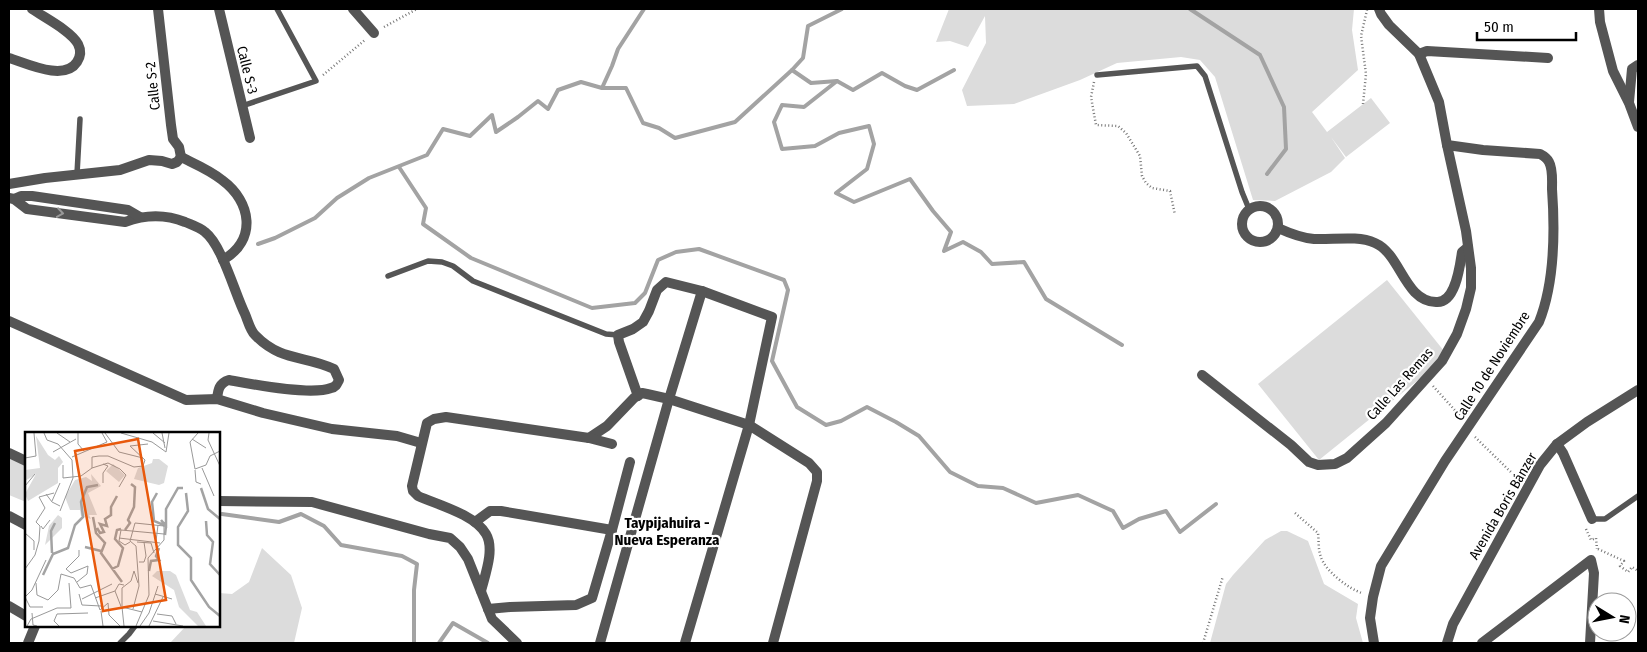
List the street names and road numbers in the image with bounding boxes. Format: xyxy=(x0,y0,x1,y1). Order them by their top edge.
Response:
street label: Calle S-3 xyxy=(233,44,261,96)
street label: Calle S-2 xyxy=(142,61,164,111)
street label: Calle 10 de Noviembre xyxy=(1450,308,1534,424)
street label: Calle Las Remas xyxy=(1363,344,1437,424)
street label: Avenida Boris Bánzer xyxy=(1465,449,1541,563)

